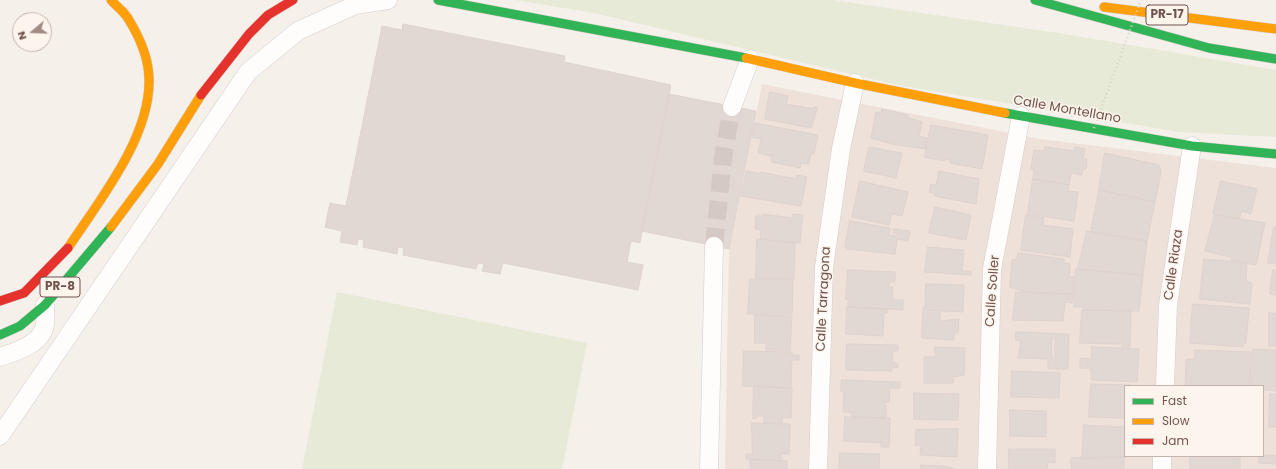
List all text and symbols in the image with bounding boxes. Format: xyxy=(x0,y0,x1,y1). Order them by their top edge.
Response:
road number: PR-17 xyxy=(1146,5,1188,25)
north arrow xyxy=(12,12,52,52)
text: N xyxy=(13,29,31,42)
street label: Calle Montellano xyxy=(1012,93,1122,127)
street label: Calle Riaza xyxy=(1161,229,1187,301)
street label: Calle Tarragona xyxy=(813,246,835,352)
street label: Calle Soller xyxy=(983,255,1003,327)
road number: PR-8 xyxy=(40,277,80,297)
legend xyxy=(1124,385,1264,457)
text: Fast xyxy=(1162,392,1187,409)
text: Slow xyxy=(1162,412,1190,429)
text: Jam xyxy=(1162,432,1189,449)

